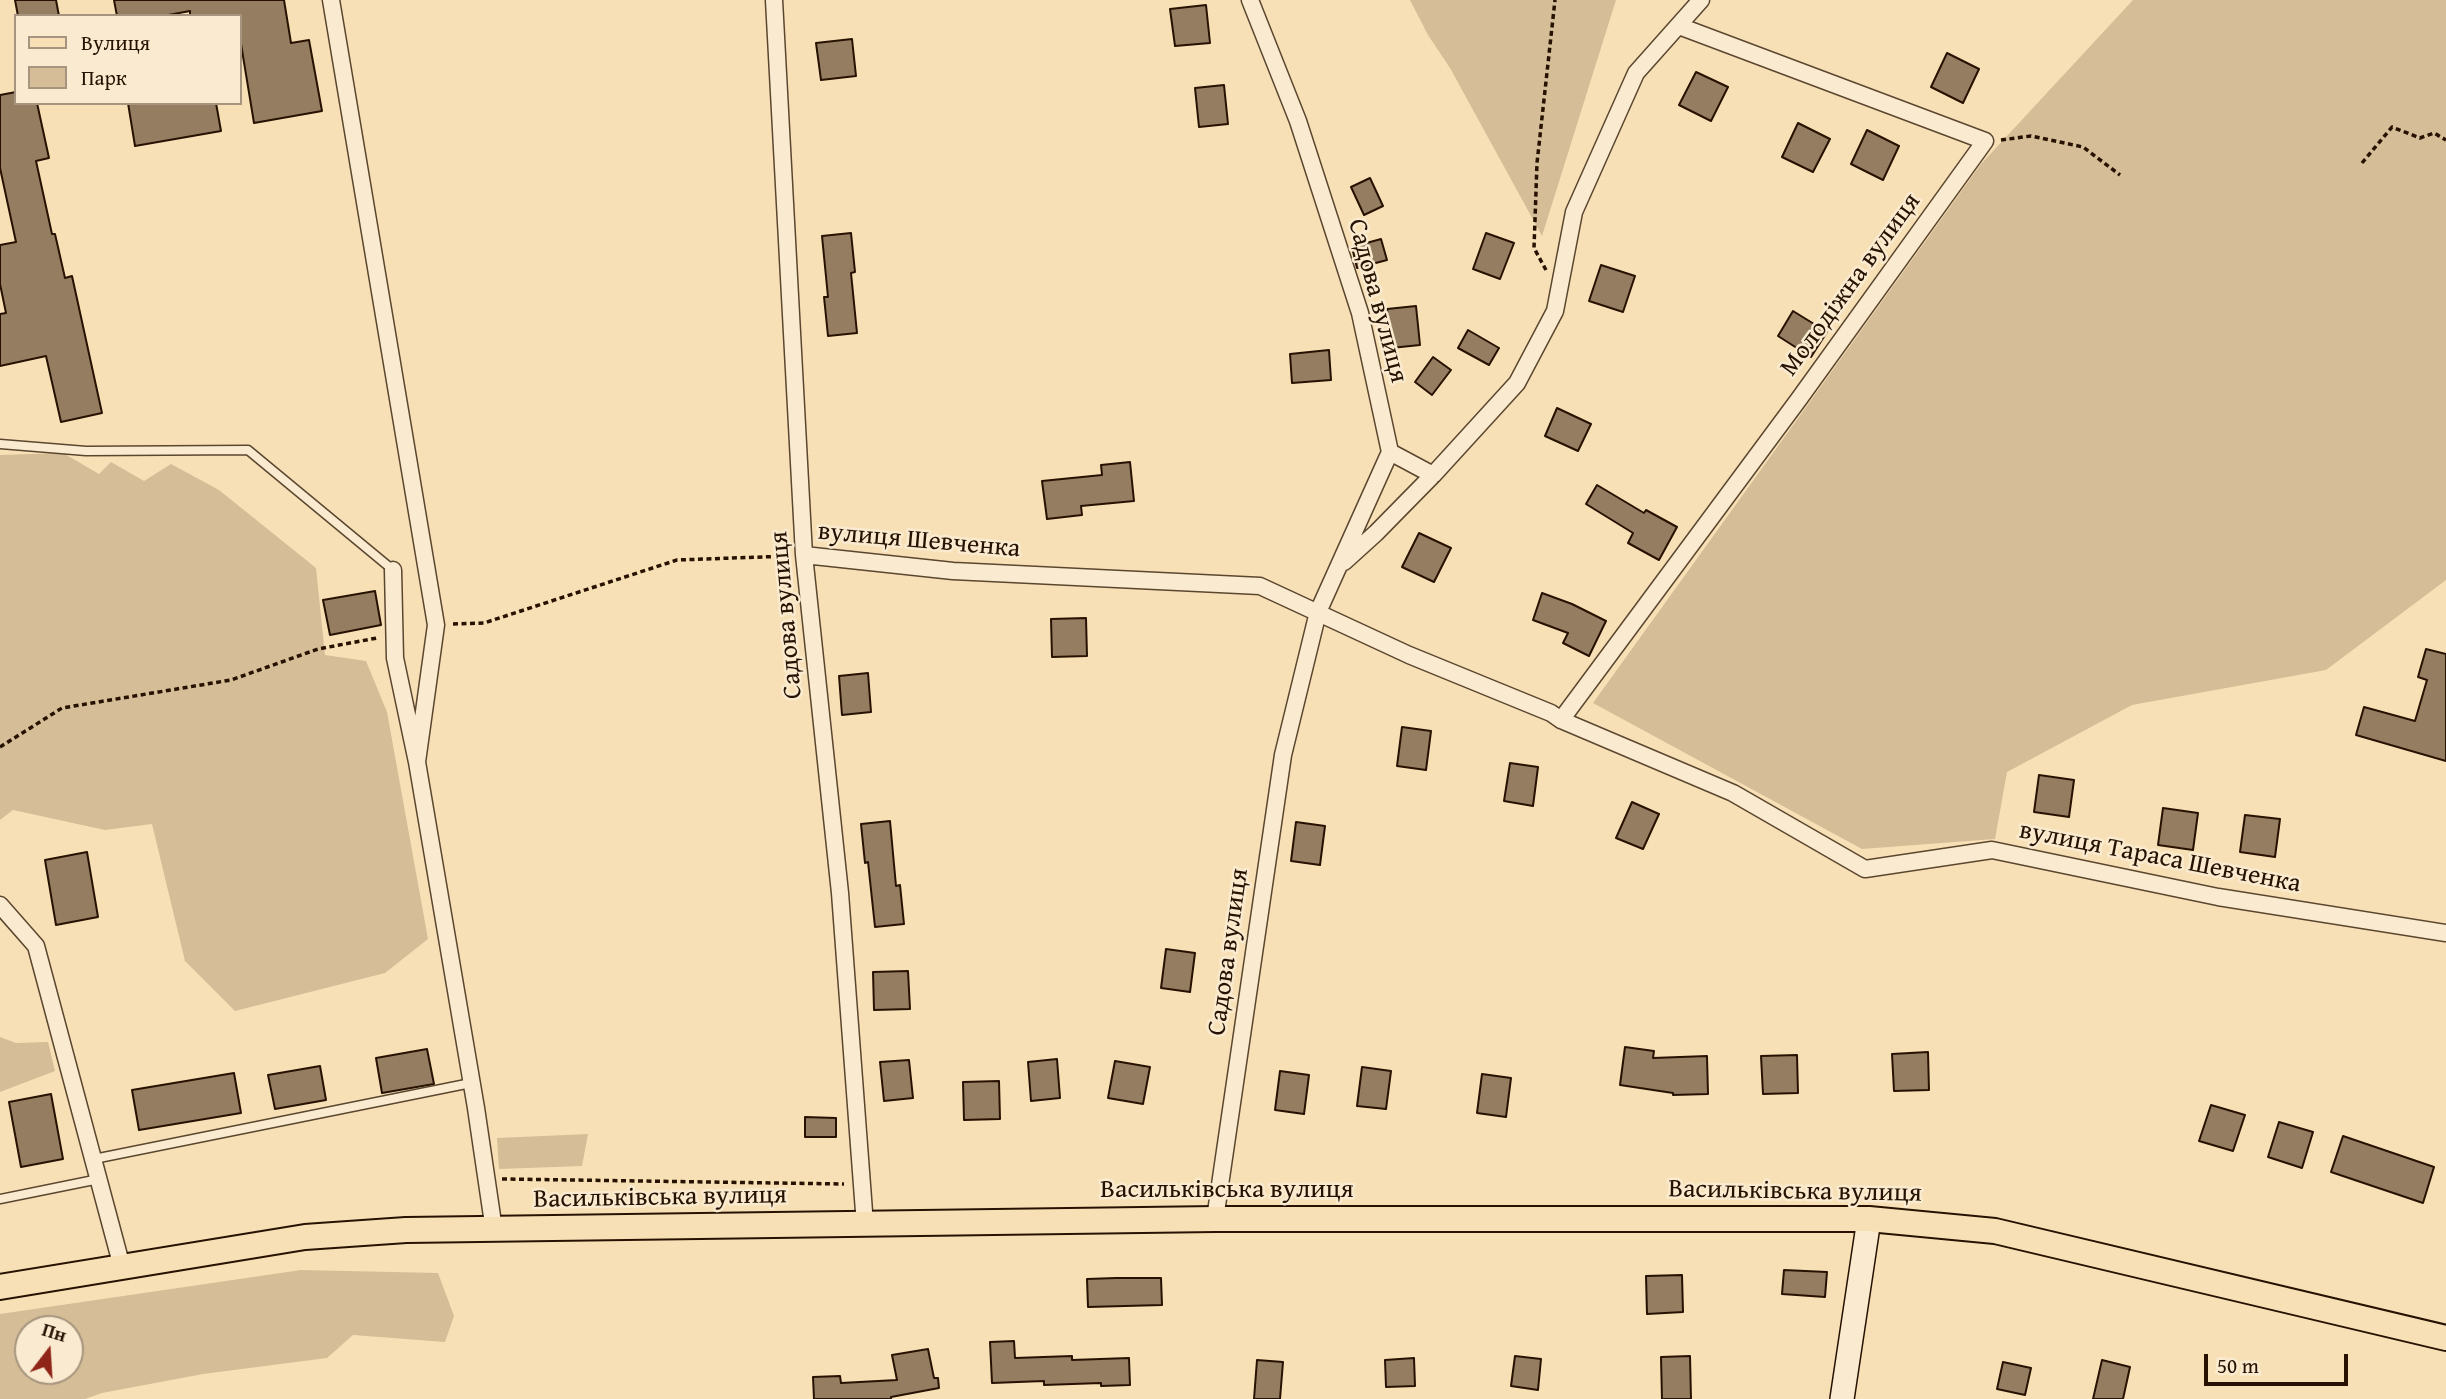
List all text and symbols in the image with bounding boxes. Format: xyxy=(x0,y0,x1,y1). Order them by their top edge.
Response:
legend xyxy=(14,14,242,105)
text: Вулиця xyxy=(81,27,150,58)
text: Парк xyxy=(81,62,127,93)
street label: Молодіжна вулиця xyxy=(1774,187,1928,383)
street label: Садова вулиця xyxy=(1340,216,1414,386)
street label: вулиця Шевченка xyxy=(816,517,1022,565)
street label: Садова вулиця xyxy=(764,530,810,700)
street label: вулиця Тараса Шевченка xyxy=(2017,815,2303,901)
street label: Садова вулиця xyxy=(1202,866,1256,1038)
street label: Васильківська вулиця xyxy=(1100,1174,1354,1206)
street label: Васильківська вулиця xyxy=(1668,1174,1922,1210)
street label: Васильківська вулиця xyxy=(533,1180,787,1216)
north arrow xyxy=(14,1315,84,1385)
text: Пн xyxy=(39,1315,70,1349)
scale bar xyxy=(2208,1340,2352,1384)
text: 50 m xyxy=(2217,1350,2259,1381)

